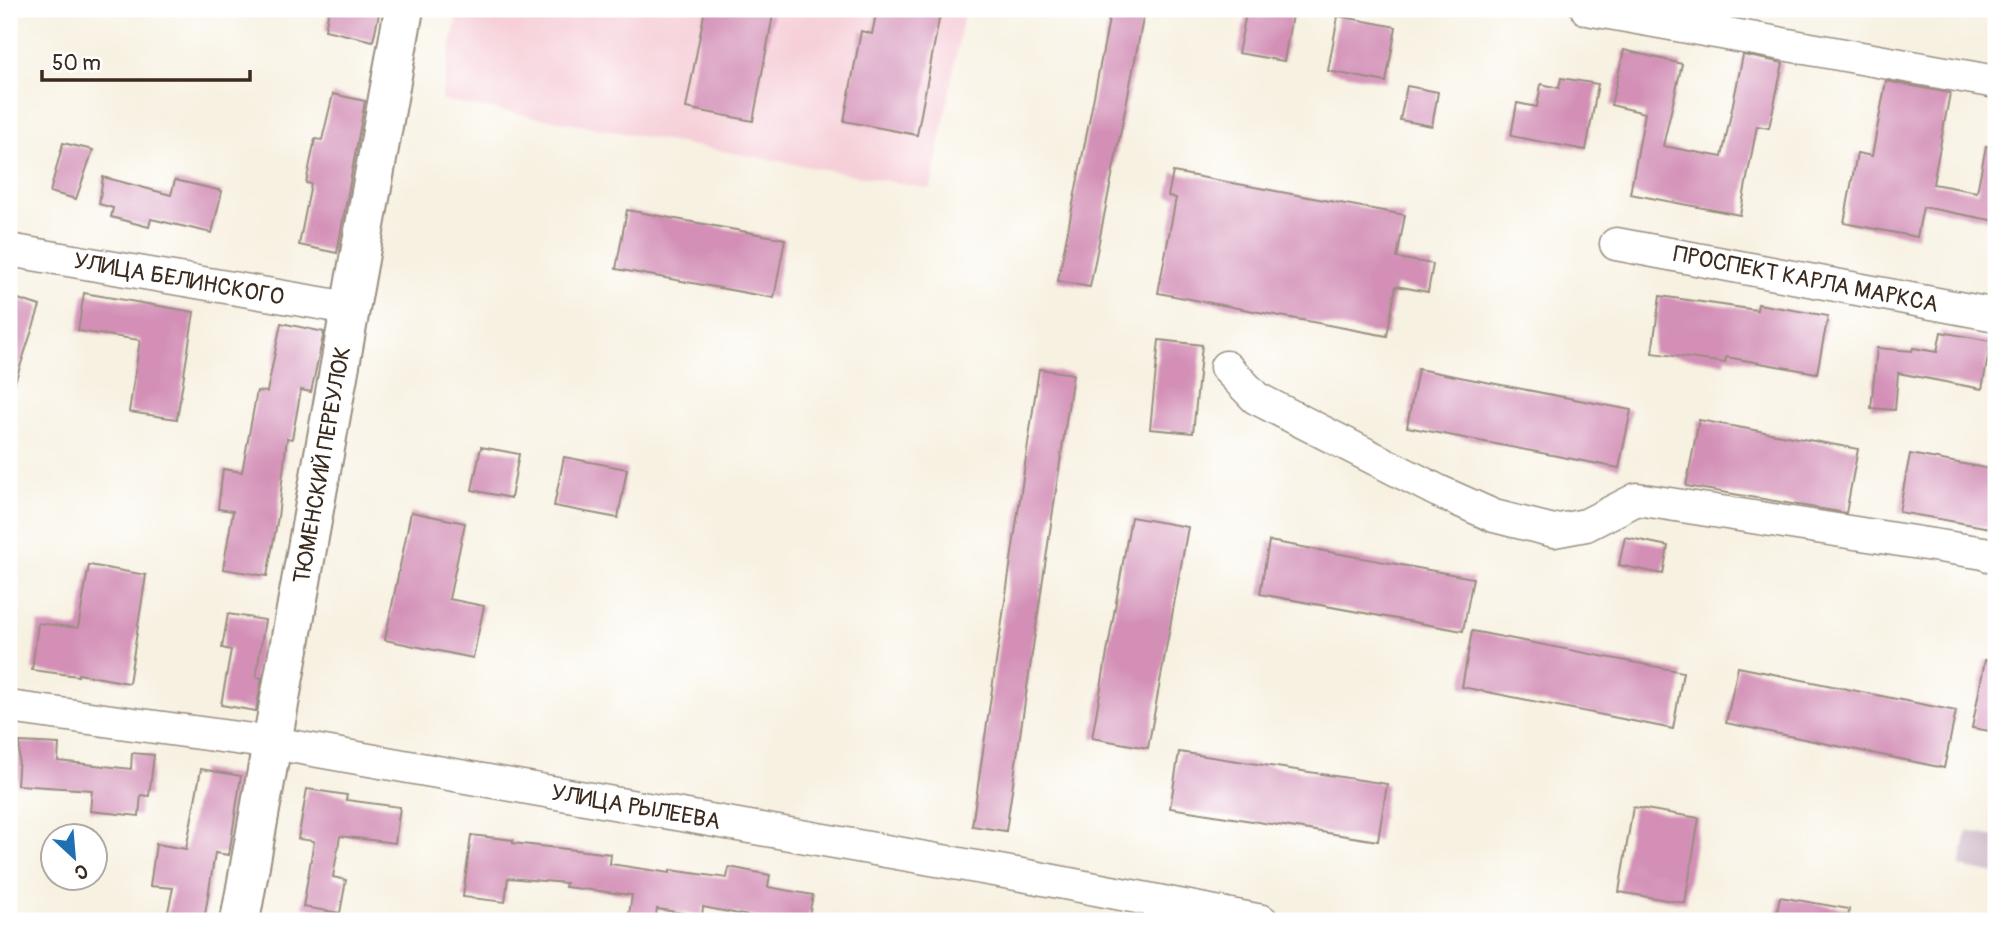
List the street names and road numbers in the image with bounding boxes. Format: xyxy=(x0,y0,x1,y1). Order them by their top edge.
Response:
street label: ПРОСПЕКТ КАРЛА МАРКСА xyxy=(1671,239,1941,319)
street label: УЛИЦА БЕЛИНСКОГО xyxy=(71,246,287,312)
street label: ТЮМЕНСКИЙ ПЕРЕУЛОК xyxy=(287,344,357,586)
street label: УЛИЦА РЫЛЕЕВА xyxy=(549,778,723,836)

